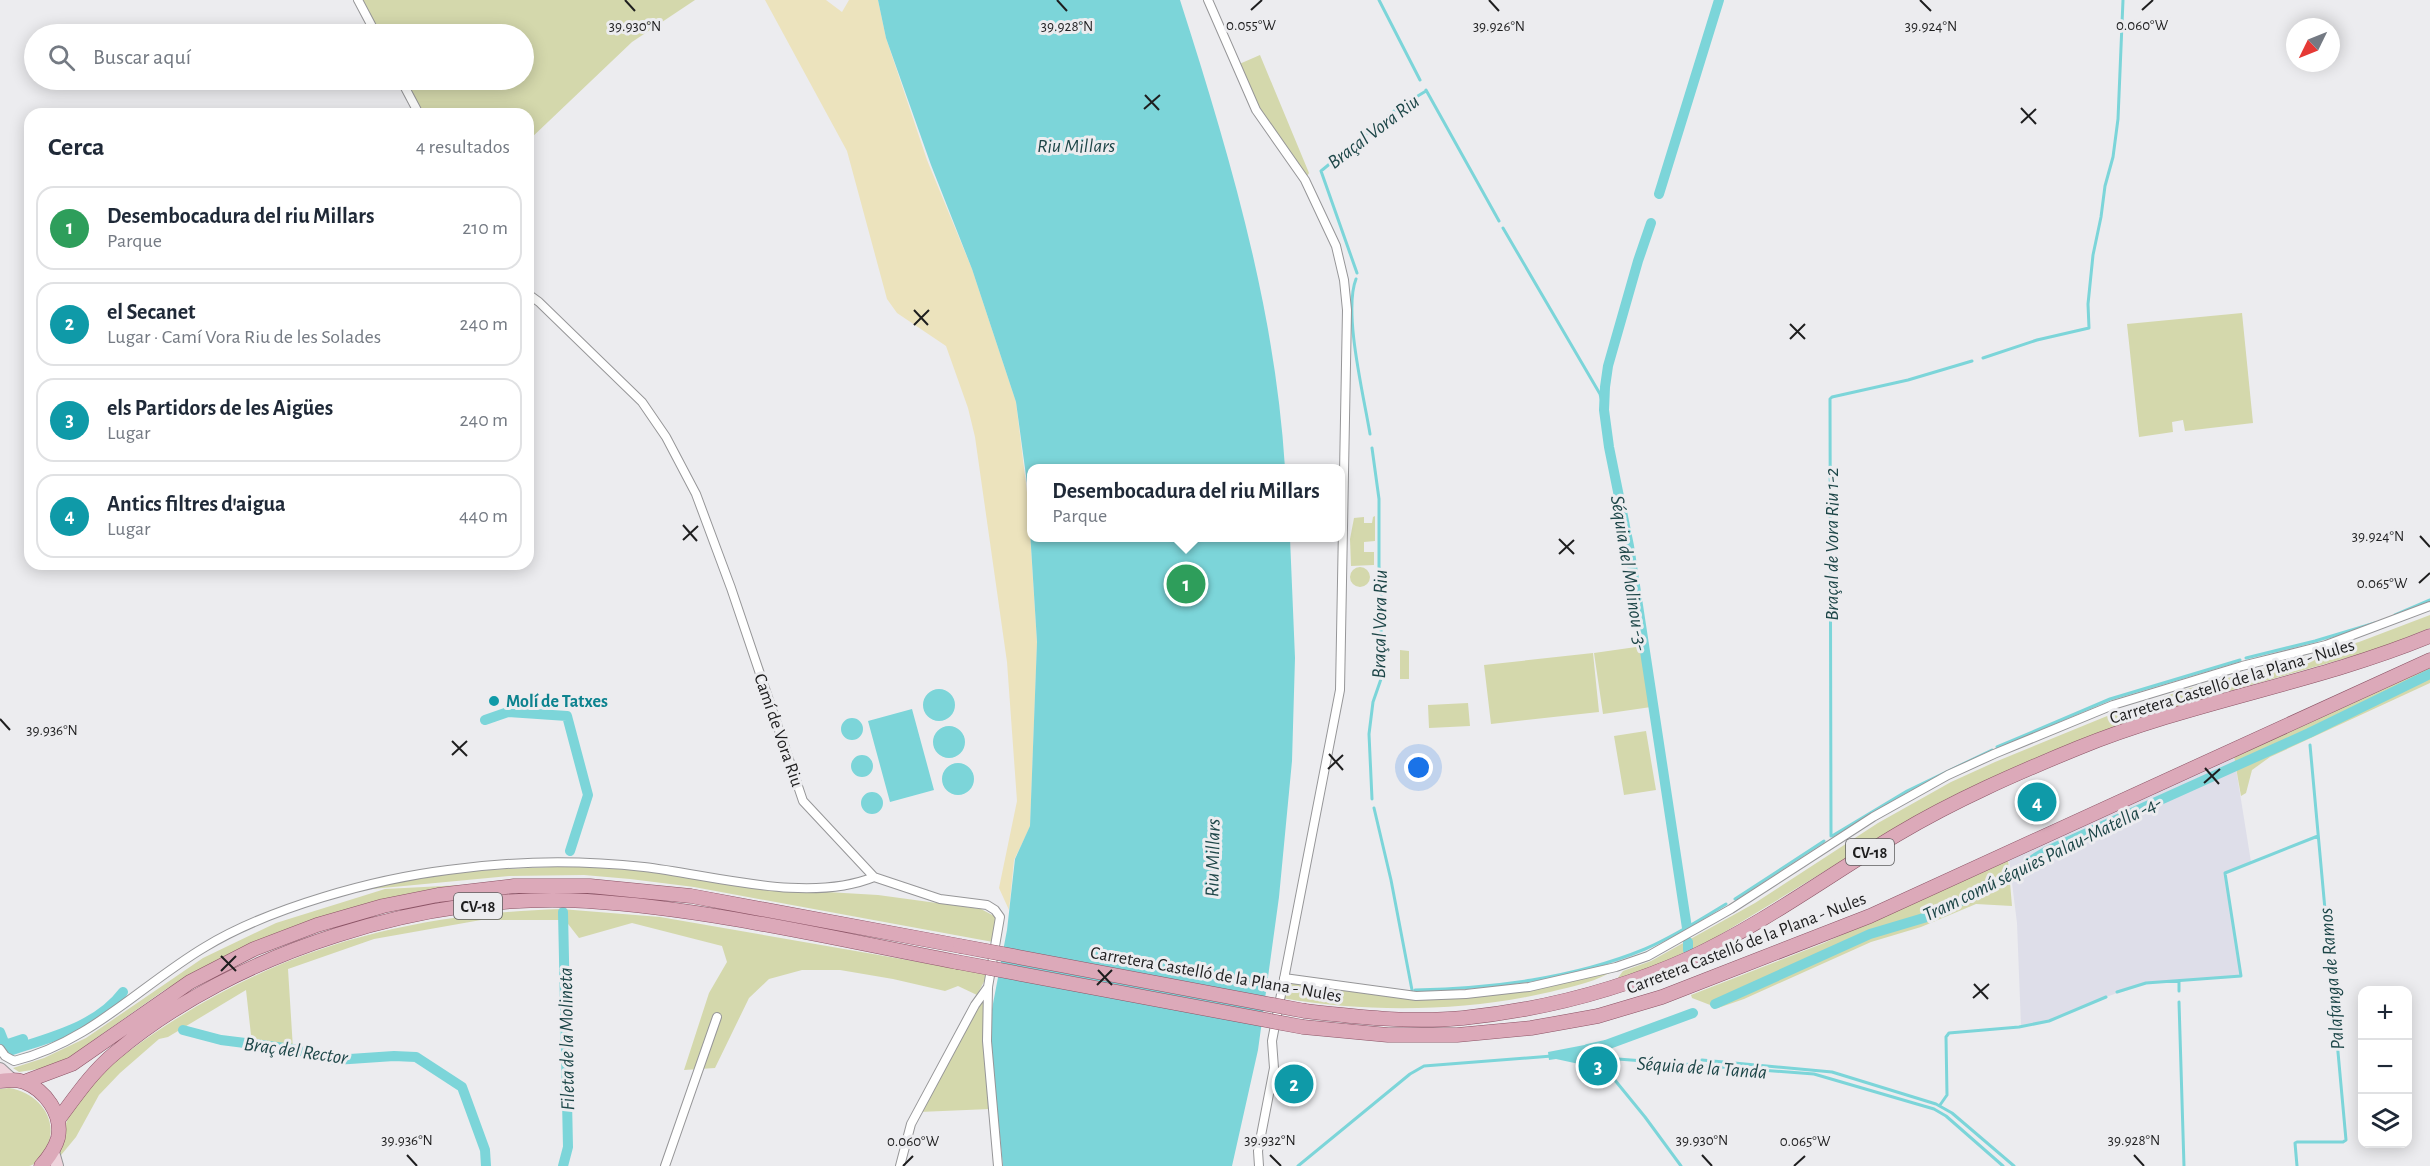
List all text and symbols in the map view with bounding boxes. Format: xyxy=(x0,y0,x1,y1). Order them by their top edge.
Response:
text: 0.055°W xyxy=(1226,18,1277,33)
text: 0.060°W xyxy=(2116,18,2169,33)
north arrow xyxy=(2286,18,2340,72)
text: 39.930°N xyxy=(609,19,661,34)
text: 39.928°N xyxy=(1041,19,1093,34)
text: 39.926°N xyxy=(1473,19,1525,34)
text: 39.924°N xyxy=(1905,19,1957,34)
search box xyxy=(24,24,534,90)
icon: search xyxy=(45,41,78,74)
text: Buscar aquí xyxy=(93,46,191,68)
water label: Braçal Vora Riu xyxy=(1324,91,1423,173)
text: Cerca xyxy=(48,134,105,160)
water label: Riu Millars xyxy=(1037,136,1116,156)
text: 4 resultados xyxy=(416,137,510,157)
text: Desembocadura del riu Millars xyxy=(107,205,374,227)
text: 1 xyxy=(66,218,73,238)
text: 210 m xyxy=(462,218,508,238)
text: Parque xyxy=(107,231,162,251)
text: el Secanet xyxy=(107,301,196,323)
text: 2 xyxy=(65,314,74,334)
text: 240 m xyxy=(459,314,508,334)
text: Lugar · Camí Vora Riu de les Solades xyxy=(107,327,381,347)
text: els Partidors de les Aigües xyxy=(107,397,333,419)
text: 3 xyxy=(65,410,74,430)
text: 240 m xyxy=(459,410,508,430)
text: Lugar xyxy=(107,423,150,443)
popup xyxy=(1027,464,1345,542)
water label: Braçal de Vora Riu 1-2 xyxy=(1822,467,1842,621)
text: Desembocadura del riu Millars xyxy=(1052,480,1320,502)
text: Antics filtres d'aigua xyxy=(107,493,286,515)
water label: Séquia del Molinou -3- xyxy=(1607,494,1651,652)
text: 4 xyxy=(64,506,75,526)
text: 440 m xyxy=(459,506,508,526)
text: Parque xyxy=(1052,506,1107,526)
text: Lugar xyxy=(107,519,150,539)
text: 39.924°N xyxy=(2352,529,2404,544)
pin: 1 xyxy=(1166,562,1206,606)
water label: Braçal Vora Riu xyxy=(1369,569,1391,679)
text: 0.065°W xyxy=(2357,576,2408,591)
street label: Carretera Castelló de la Plana - Nules xyxy=(2108,636,2357,728)
street label: Camí de Vora Riu xyxy=(750,671,806,789)
place label: Molí de Tatxes xyxy=(506,693,608,711)
marker: Molí de Tatxes xyxy=(487,694,501,708)
text: 39.936°N xyxy=(26,723,78,738)
your location xyxy=(1404,753,1433,782)
pin: 4 xyxy=(2018,780,2056,824)
water label: Tram comú séquies Palau-Matella -4- xyxy=(1919,790,2165,926)
water label: Riu Millars xyxy=(1202,818,1224,897)
road number: CV-18 xyxy=(1846,839,1894,865)
street label: Carretera Castelló de la Plana - Nules xyxy=(1624,890,1869,998)
road number: CV-18 xyxy=(454,893,502,919)
water label: Palafanga de Ramos xyxy=(2316,907,2348,1051)
street label: Carretera Castelló de la Plana - Nules xyxy=(1089,944,1343,1006)
water label: Fileta de la Molineta xyxy=(556,967,578,1111)
map controls xyxy=(2358,986,2412,1148)
button: + xyxy=(2358,986,2412,1040)
water label: Braç del Rector xyxy=(243,1034,349,1068)
button: − xyxy=(2358,1040,2412,1094)
pin: 3 xyxy=(1578,1044,1618,1088)
water label: Séquia de la Tanda xyxy=(1636,1053,1768,1083)
pin: 2 xyxy=(1274,1062,1314,1106)
button: layers xyxy=(2358,1094,2412,1148)
text: 39.936°N xyxy=(381,1133,433,1148)
text: 39.932°N xyxy=(1244,1133,1296,1148)
text: 39.930°N xyxy=(1676,1133,1728,1148)
text: 39.928°N xyxy=(2108,1133,2160,1148)
text: 0.060°W xyxy=(887,1134,940,1149)
text: 0.065°W xyxy=(1780,1134,1831,1149)

